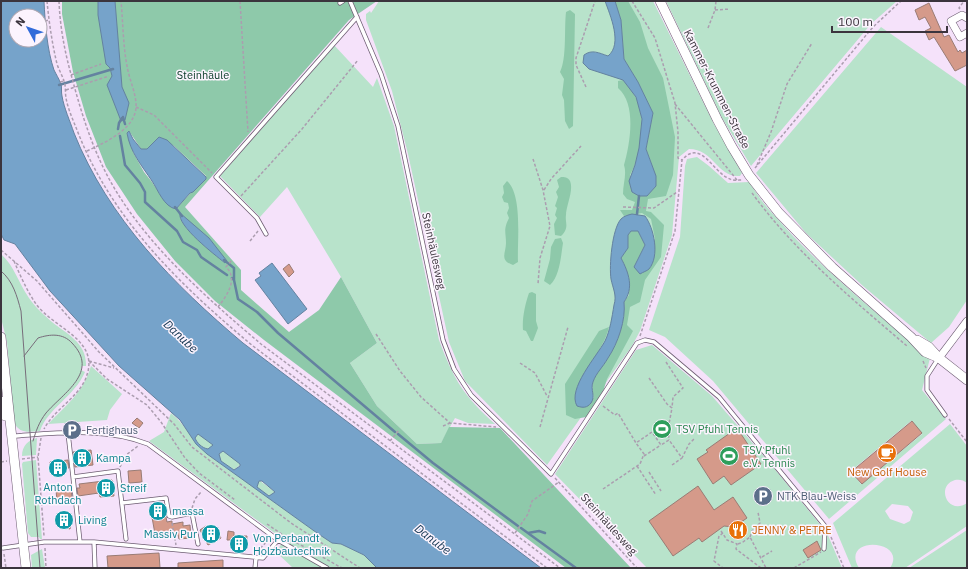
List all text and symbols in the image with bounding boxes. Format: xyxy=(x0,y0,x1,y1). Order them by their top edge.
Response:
north arrow xyxy=(8,8,48,48)
scale bar xyxy=(832,8,947,34)
text: N xyxy=(12,14,28,29)
text: 100 m xyxy=(838,14,873,29)
street label: Kammer-Krummen-Straße xyxy=(681,27,753,151)
park label: Steinhäule xyxy=(177,68,229,82)
street label: Steinhäulesweg xyxy=(419,211,449,291)
water label: Danube xyxy=(161,316,201,356)
sports icon: TSV Pfuhl Tennis xyxy=(651,418,673,440)
parking icon: Fertighaus xyxy=(61,419,83,441)
place label: TSV Pfuhl Tennis xyxy=(676,422,758,436)
place label: Fertighaus xyxy=(86,423,138,437)
cafe icon: New Golf House xyxy=(876,442,898,464)
place label: TSV Pfuhl e.V. Tennis xyxy=(743,443,795,470)
sports icon: TSV Pfuhl e.V. Tennis xyxy=(718,445,740,467)
building icon: Kampa xyxy=(71,447,93,469)
place label: Kampa xyxy=(96,451,131,465)
building icon: Anton Rothdach xyxy=(47,457,69,479)
place label: New Golf House xyxy=(847,465,927,479)
building icon: Streif xyxy=(95,477,117,499)
place label: Anton Rothdach xyxy=(34,480,82,507)
place label: Streif xyxy=(120,481,147,495)
parking icon: NTK Blau-Weiss xyxy=(752,485,774,507)
place label: NTK Blau-Weiss xyxy=(777,489,856,503)
street label: Steinhäulesweg xyxy=(578,490,640,558)
building icon: massa xyxy=(147,500,169,522)
place label: massa xyxy=(172,504,204,518)
building icon: Living xyxy=(53,509,75,531)
place label: Living xyxy=(78,513,107,527)
restaurant icon: JENNY & PETRE xyxy=(727,519,749,541)
water label: Danube xyxy=(412,521,454,557)
building icon: Massiv Pur xyxy=(200,523,222,545)
place label: JENNY & PETRE xyxy=(752,523,832,537)
place label: Massiv Pur xyxy=(144,527,197,541)
place label: Von Perbandt Holzbautechnik xyxy=(253,531,330,558)
building icon: Von Perbandt Holzbautechnik xyxy=(228,533,250,555)

